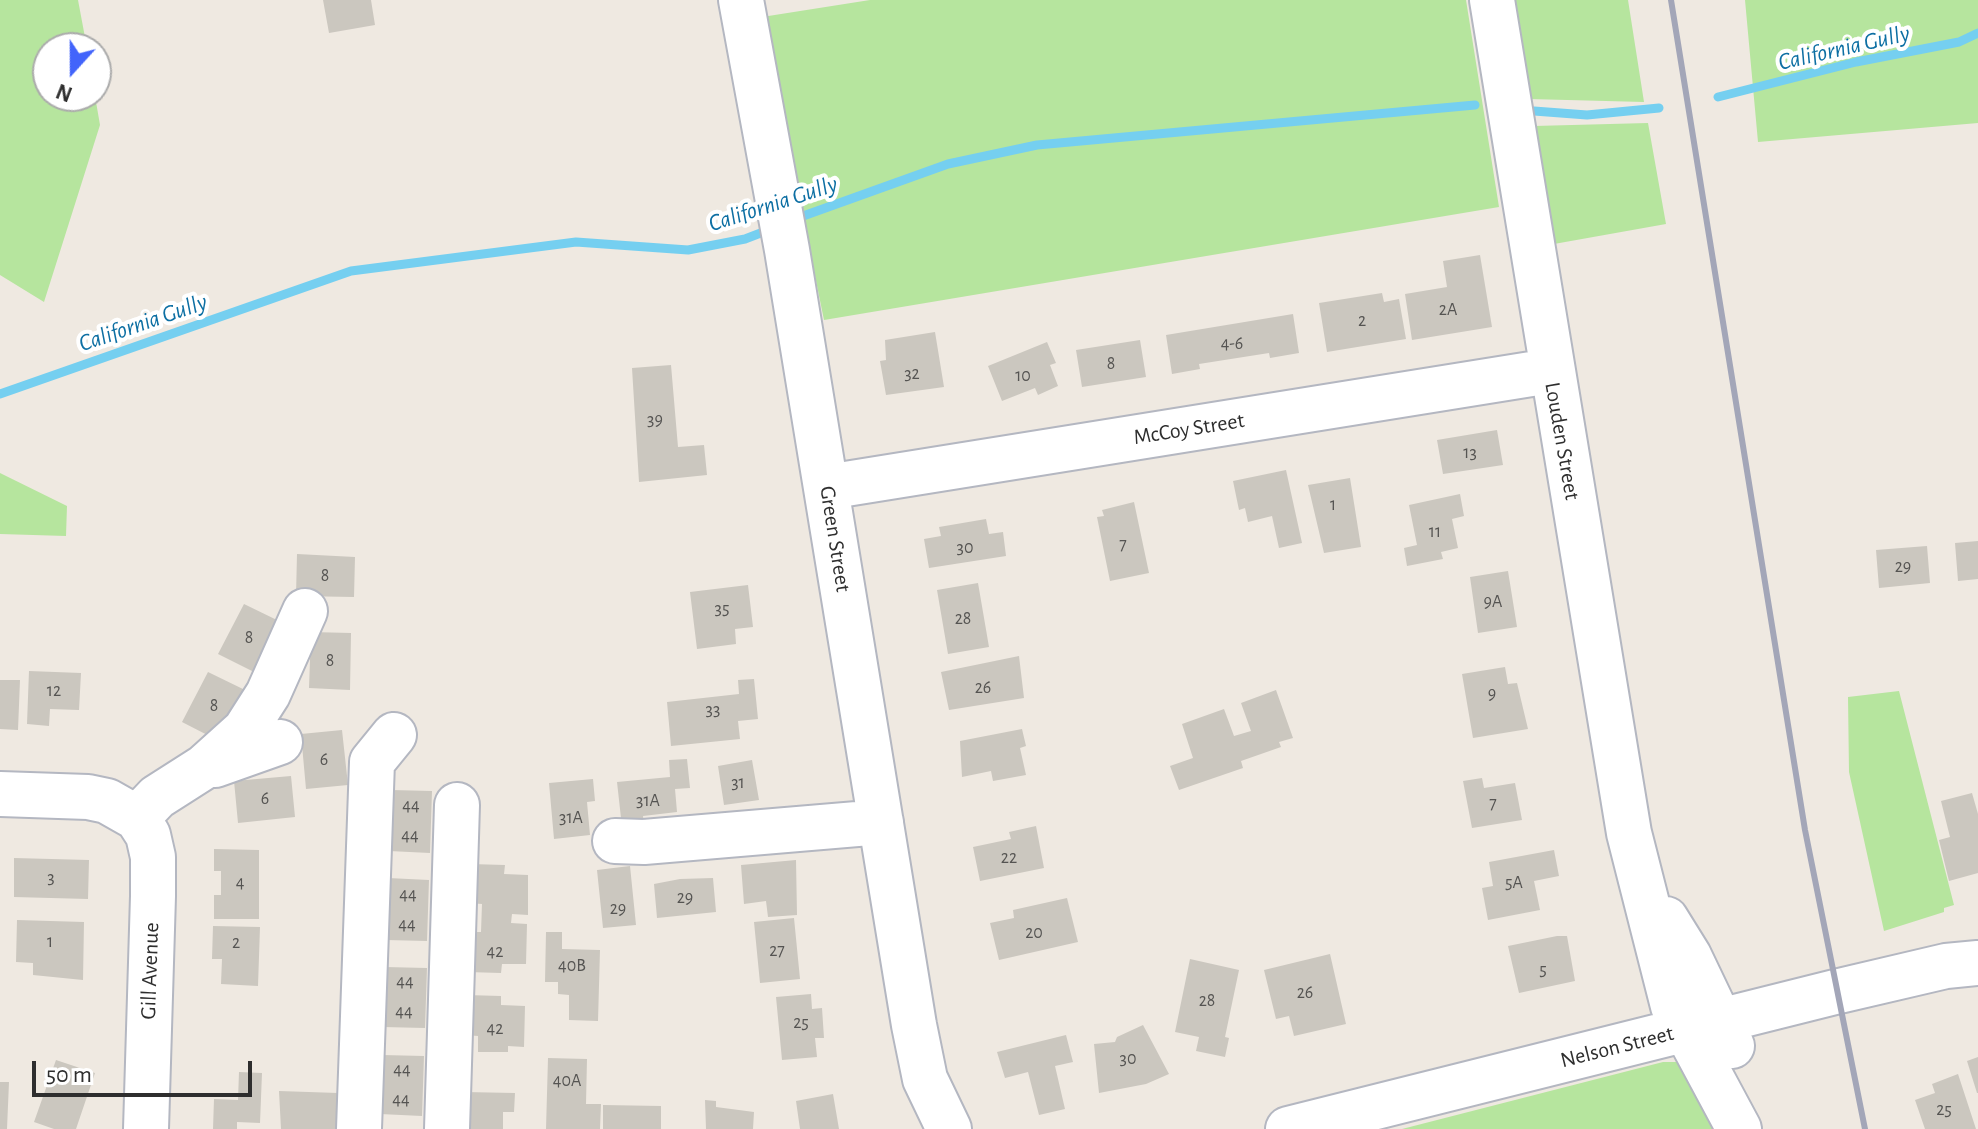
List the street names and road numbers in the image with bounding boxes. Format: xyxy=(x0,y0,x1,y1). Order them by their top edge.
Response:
street label: Louden Street xyxy=(1539,380,1585,502)
street label: McCoy Street xyxy=(1132,407,1246,451)
street label: Green Street xyxy=(814,484,856,594)
street label: Gill Avenue xyxy=(135,922,165,1020)
street label: Nelson Street xyxy=(1558,1020,1676,1074)

